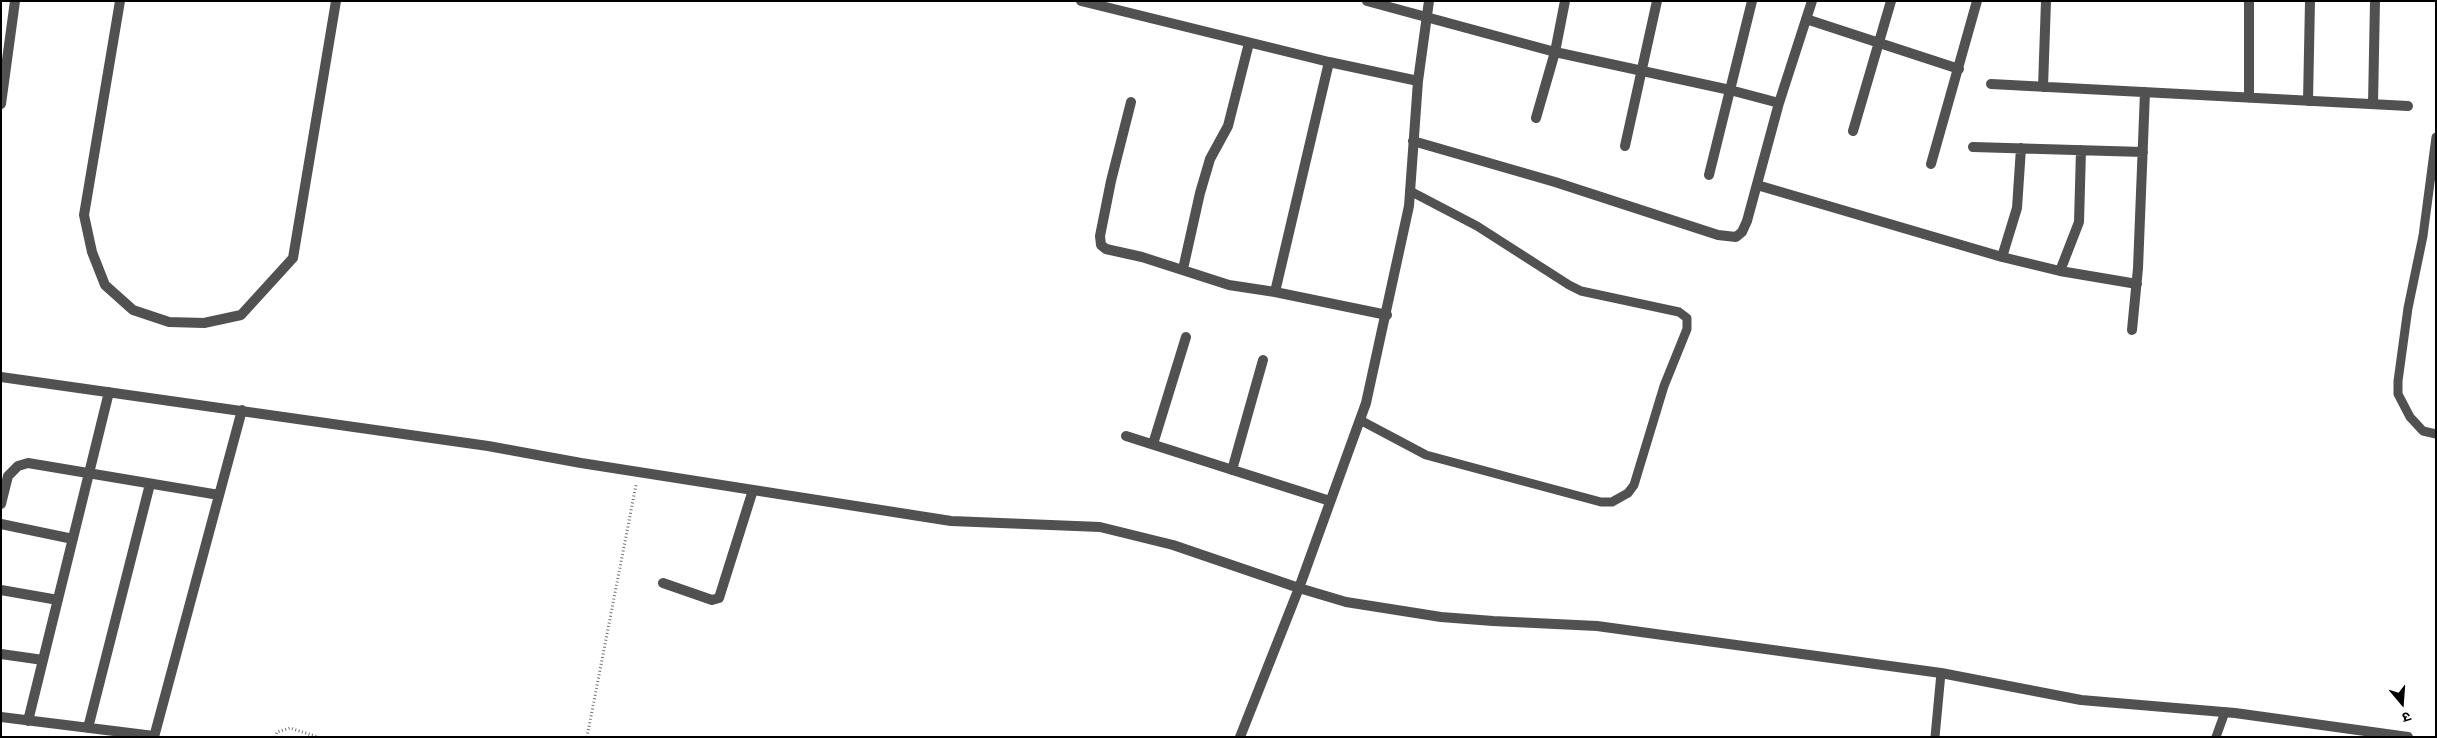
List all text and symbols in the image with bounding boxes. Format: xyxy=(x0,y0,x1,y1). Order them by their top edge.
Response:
north arrow xyxy=(2377,678,2427,728)
text: उ xyxy=(2400,707,2413,727)

